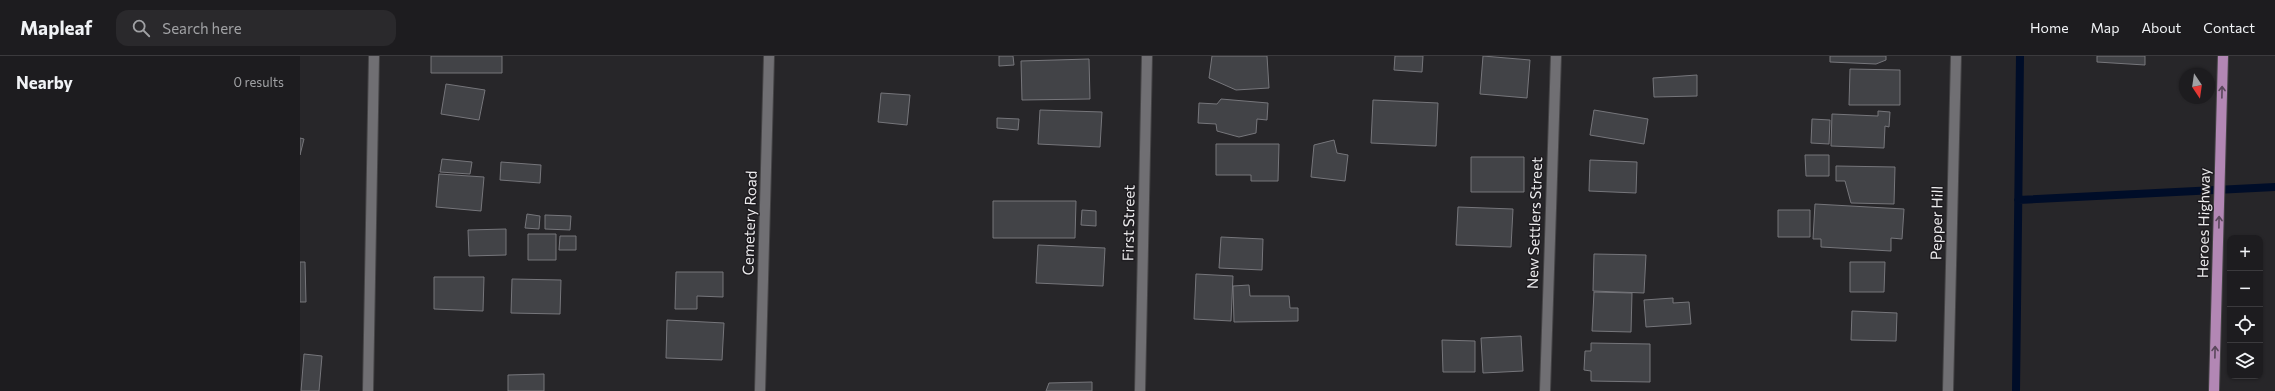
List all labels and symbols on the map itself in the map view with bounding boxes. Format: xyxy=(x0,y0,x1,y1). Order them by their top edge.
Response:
north arrow xyxy=(2179,68,2215,104)
one-way arrow xyxy=(2218,86,2226,99)
street label: New Settlers Street xyxy=(1523,157,1545,289)
street label: Heroes Highway xyxy=(2193,167,2213,278)
street label: Cemetery Road xyxy=(738,170,760,276)
street label: First Street xyxy=(1118,185,1138,261)
street label: Pepper Hill xyxy=(1926,186,1946,260)
one-way arrow xyxy=(2215,216,2223,229)
one-way arrow xyxy=(2212,346,2219,359)

